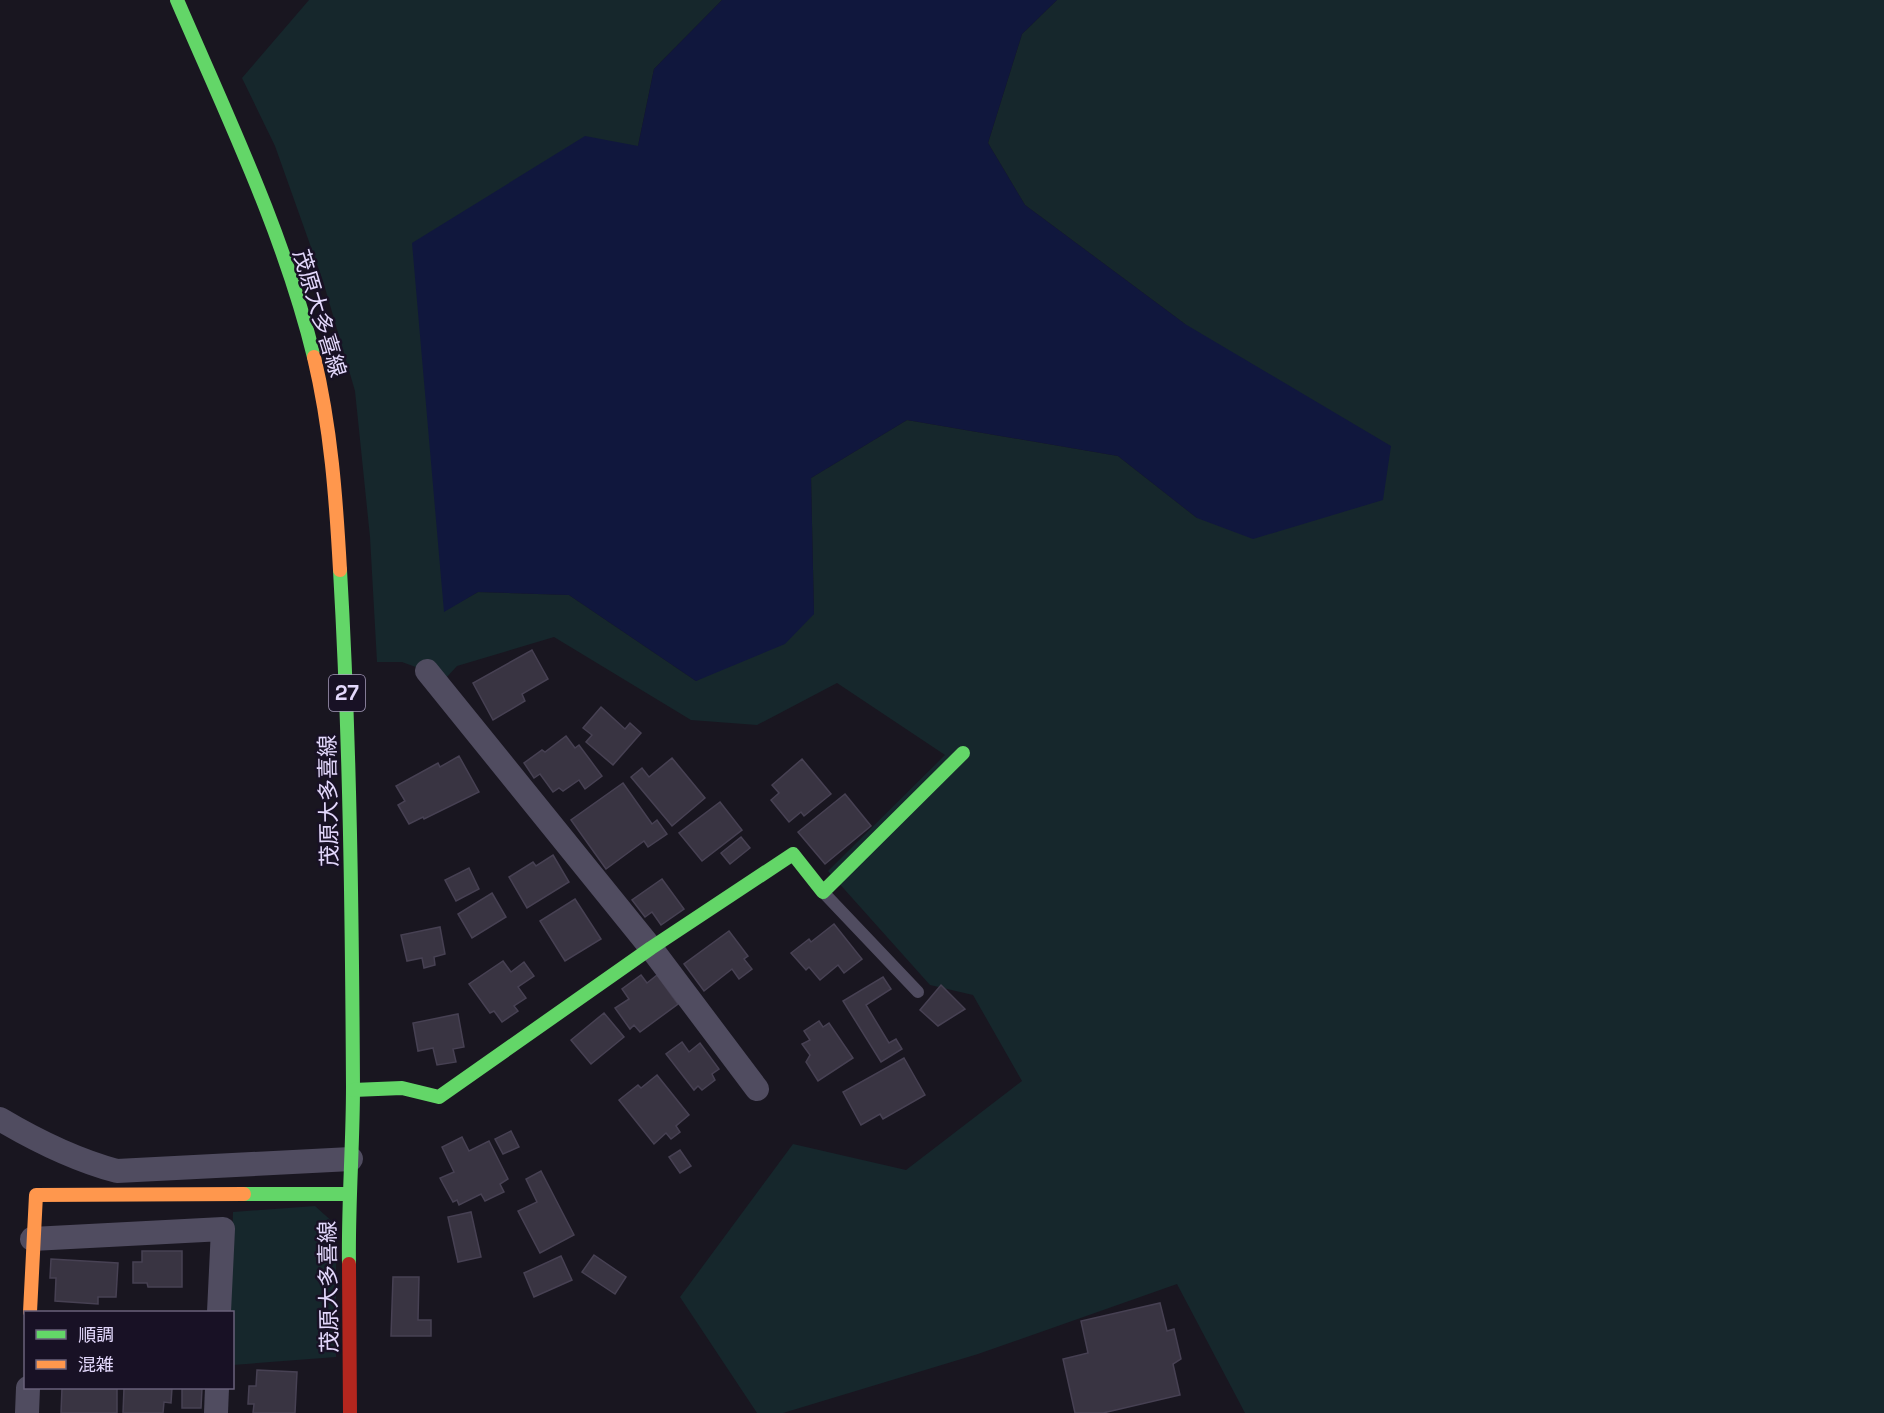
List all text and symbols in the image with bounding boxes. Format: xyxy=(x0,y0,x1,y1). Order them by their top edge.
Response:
street label: 茂原大多喜線 xyxy=(287,246,353,380)
road number: 27 xyxy=(329,675,365,711)
street label: 茂原大多喜線 xyxy=(313,735,343,867)
street label: 茂原大多喜線 xyxy=(313,1221,343,1353)
legend xyxy=(24,1311,234,1389)
text: 順調 xyxy=(78,1323,114,1346)
text: 混雑 xyxy=(78,1353,114,1376)

